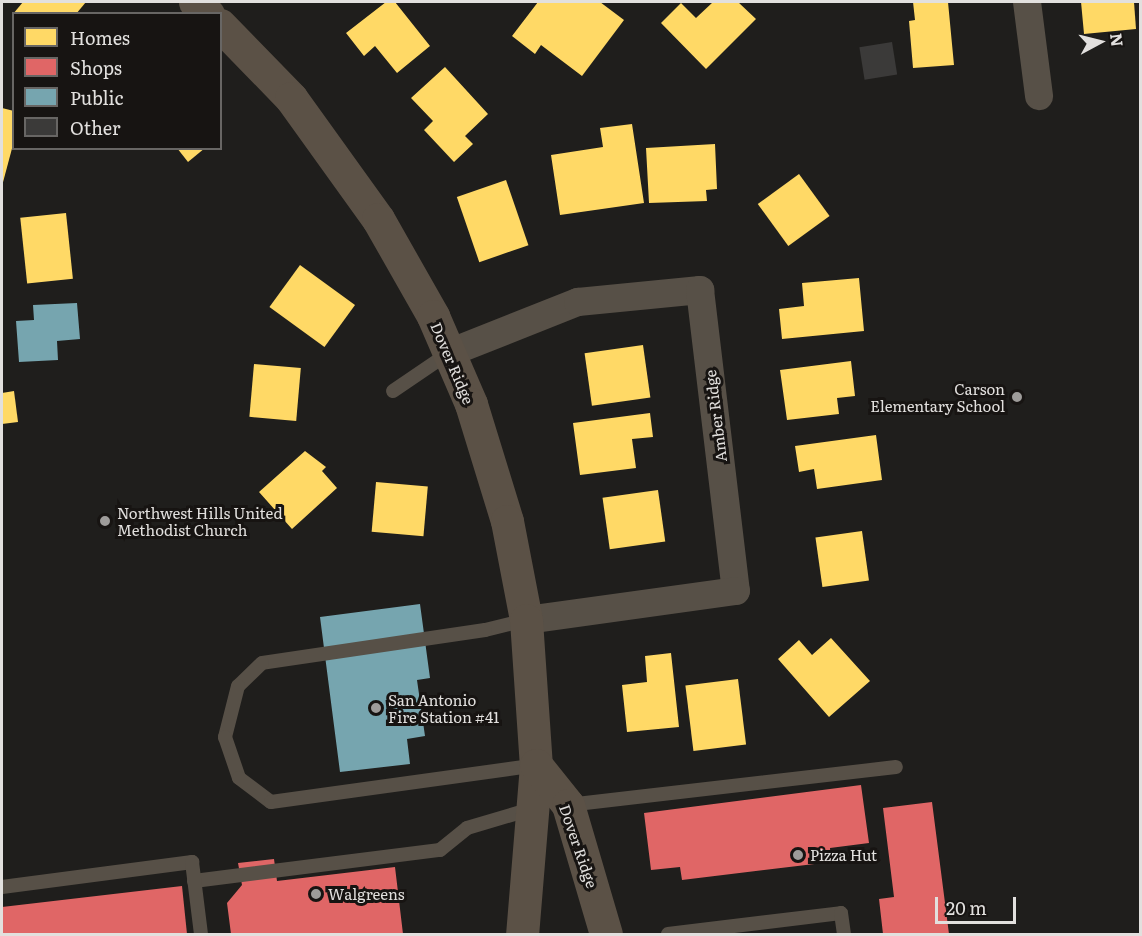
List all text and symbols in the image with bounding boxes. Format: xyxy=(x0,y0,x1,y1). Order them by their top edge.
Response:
legend xyxy=(12,12,222,150)
north arrow xyxy=(1070,12,1130,72)
text: Homes xyxy=(70,24,130,51)
text: N xyxy=(1105,32,1131,48)
text: Shops xyxy=(70,54,122,81)
text: Public xyxy=(70,84,124,111)
text: Other xyxy=(70,114,120,141)
street label: Dover Ridge xyxy=(428,319,478,407)
street label: Amber Ridge xyxy=(700,369,730,463)
place label: Carson Elementary School xyxy=(870,379,1005,414)
marker: Carson Elementary School xyxy=(1010,390,1024,404)
place label: Northwest Hills United Methodist Church xyxy=(117,503,283,538)
marker: Northwest Hills United Methodist Church xyxy=(98,514,112,528)
place label: San Antonio Fire Station #41 xyxy=(388,690,499,725)
marker: San Antonio Fire Station #41 xyxy=(369,701,383,715)
street label: Dover Ridge xyxy=(556,802,602,890)
place label: Pizza Hut xyxy=(810,846,877,864)
marker: Pizza Hut xyxy=(791,848,805,862)
place label: Walgreens xyxy=(328,885,405,903)
scale bar xyxy=(938,885,1019,923)
marker: Walgreens xyxy=(309,887,323,901)
text: 20 m xyxy=(946,894,987,921)

